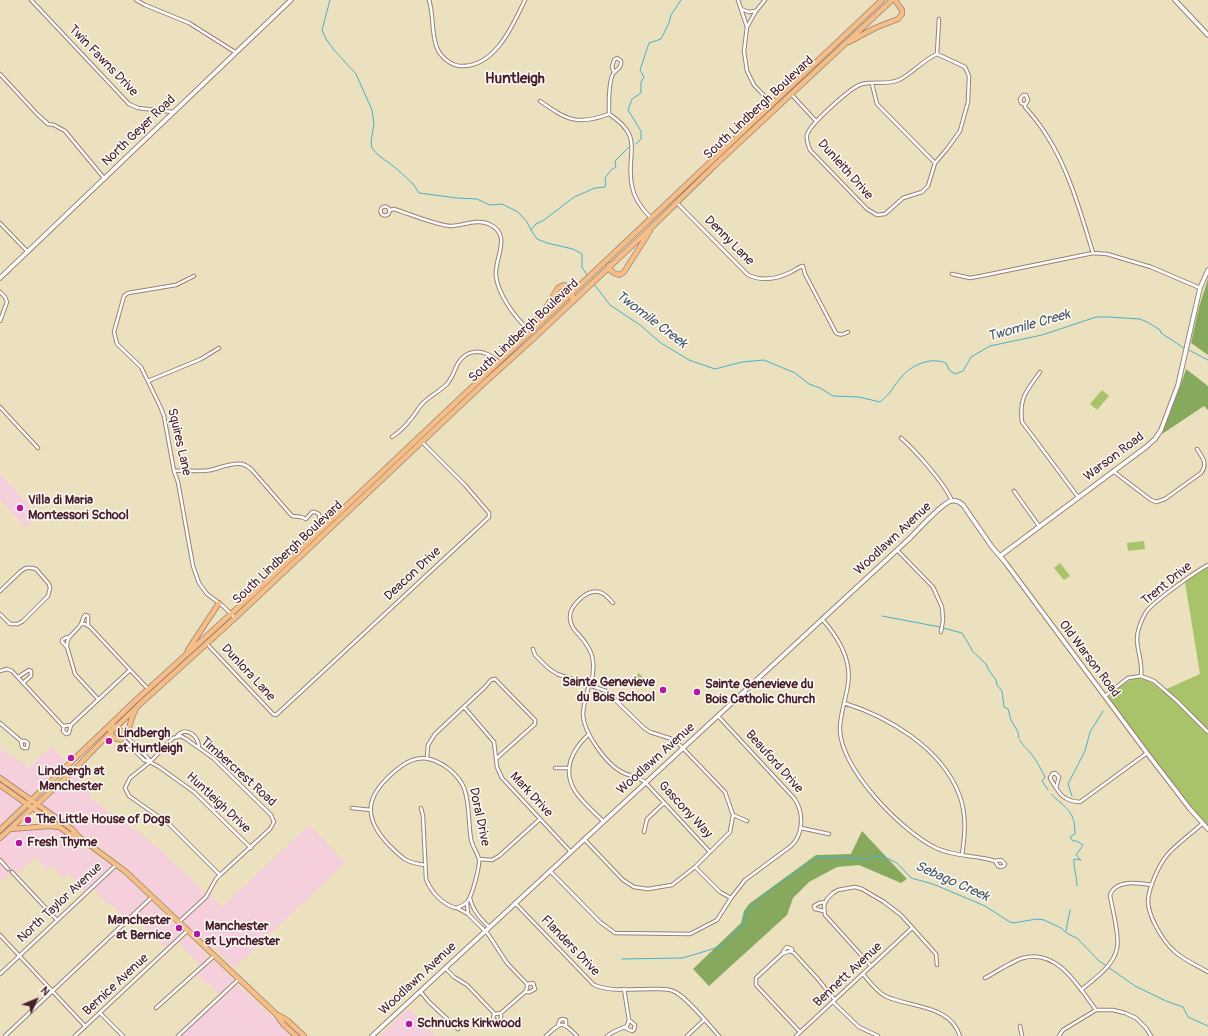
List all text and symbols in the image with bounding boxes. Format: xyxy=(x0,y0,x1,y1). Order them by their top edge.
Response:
street label: Twin Fawns Drive xyxy=(65,22,141,100)
street label: South Lindbergh Boulevard xyxy=(701,53,817,163)
district label: Huntleigh xyxy=(485,70,545,88)
street label: North Geyer Road xyxy=(99,92,179,170)
street label: Dunleith Drive xyxy=(814,137,876,203)
street label: Denny Lane xyxy=(701,213,757,269)
street label: South Lindbergh Boulevard xyxy=(466,276,582,386)
water label: Twomile Creek xyxy=(612,288,690,352)
water label: Twomile Creek xyxy=(986,306,1072,346)
street label: Squires Lane xyxy=(164,407,194,477)
street label: Warson Road xyxy=(1081,429,1147,485)
place label: Villa di Maria Montessori School xyxy=(28,493,129,524)
street label: South Lindbergh Boulevard xyxy=(230,498,346,608)
street label: Woodlawn Avenue xyxy=(851,499,935,579)
marker: Villa di Maria Montessori School xyxy=(15,503,25,513)
street label: Deacon Drive xyxy=(381,544,445,604)
street label: Trent Drive xyxy=(1139,559,1195,609)
street label: Old Warson Road xyxy=(1055,618,1123,700)
street label: Dunlora Lane xyxy=(218,641,278,705)
place label: Sainte Genevieve du Bois School xyxy=(562,675,655,706)
place label: Sainte Genevieve du Bois Catholic Church xyxy=(705,677,815,708)
marker: Sainte Genevieve du Bois School xyxy=(658,685,668,695)
marker: Sainte Genevieve du Bois Catholic Church xyxy=(692,687,702,697)
street label: Woodlawn Avenue xyxy=(614,720,698,798)
place label: Lindbergh at Huntleigh xyxy=(117,726,183,757)
street label: Beauford Drive xyxy=(742,727,806,797)
street label: Timbercrest Road xyxy=(197,734,279,810)
marker: Lindbergh at Huntleigh xyxy=(104,736,114,746)
marker: Lindbergh at Manchester xyxy=(66,753,76,763)
place label: Lindbergh at Manchester xyxy=(37,764,105,795)
street label: Huntleigh Drive xyxy=(183,769,253,837)
street label: Mark Drive xyxy=(506,769,556,821)
street label: Gascony Way xyxy=(655,778,715,842)
street label: Doral Drive xyxy=(465,786,493,848)
place label: The Little House of Dogs xyxy=(36,812,170,828)
marker: The Little House of Dogs xyxy=(23,815,33,825)
place label: Fresh Thyme xyxy=(27,835,97,851)
marker: Fresh Thyme xyxy=(14,838,24,848)
water label: Sebago Creek xyxy=(912,858,992,906)
street label: North Taylor Avenue xyxy=(14,860,106,946)
place label: Manchester at Bernice xyxy=(107,913,171,944)
street label: Flanders Drive xyxy=(537,913,603,979)
place label: Manchester at Lynchester xyxy=(205,919,280,950)
marker: Manchester at Bernice xyxy=(174,923,184,933)
marker: Manchester at Lynchester xyxy=(192,929,202,939)
street label: Woodlawn Avenue xyxy=(376,939,460,1019)
street label: Bennett Avenue xyxy=(811,939,885,1011)
street label: Bernice Avenue xyxy=(80,951,152,1019)
north arrow xyxy=(16,980,56,1020)
text: N xyxy=(38,984,52,999)
place label: Schnucks Kirkwood xyxy=(417,1016,521,1032)
marker: Schnucks Kirkwood xyxy=(404,1019,414,1029)

